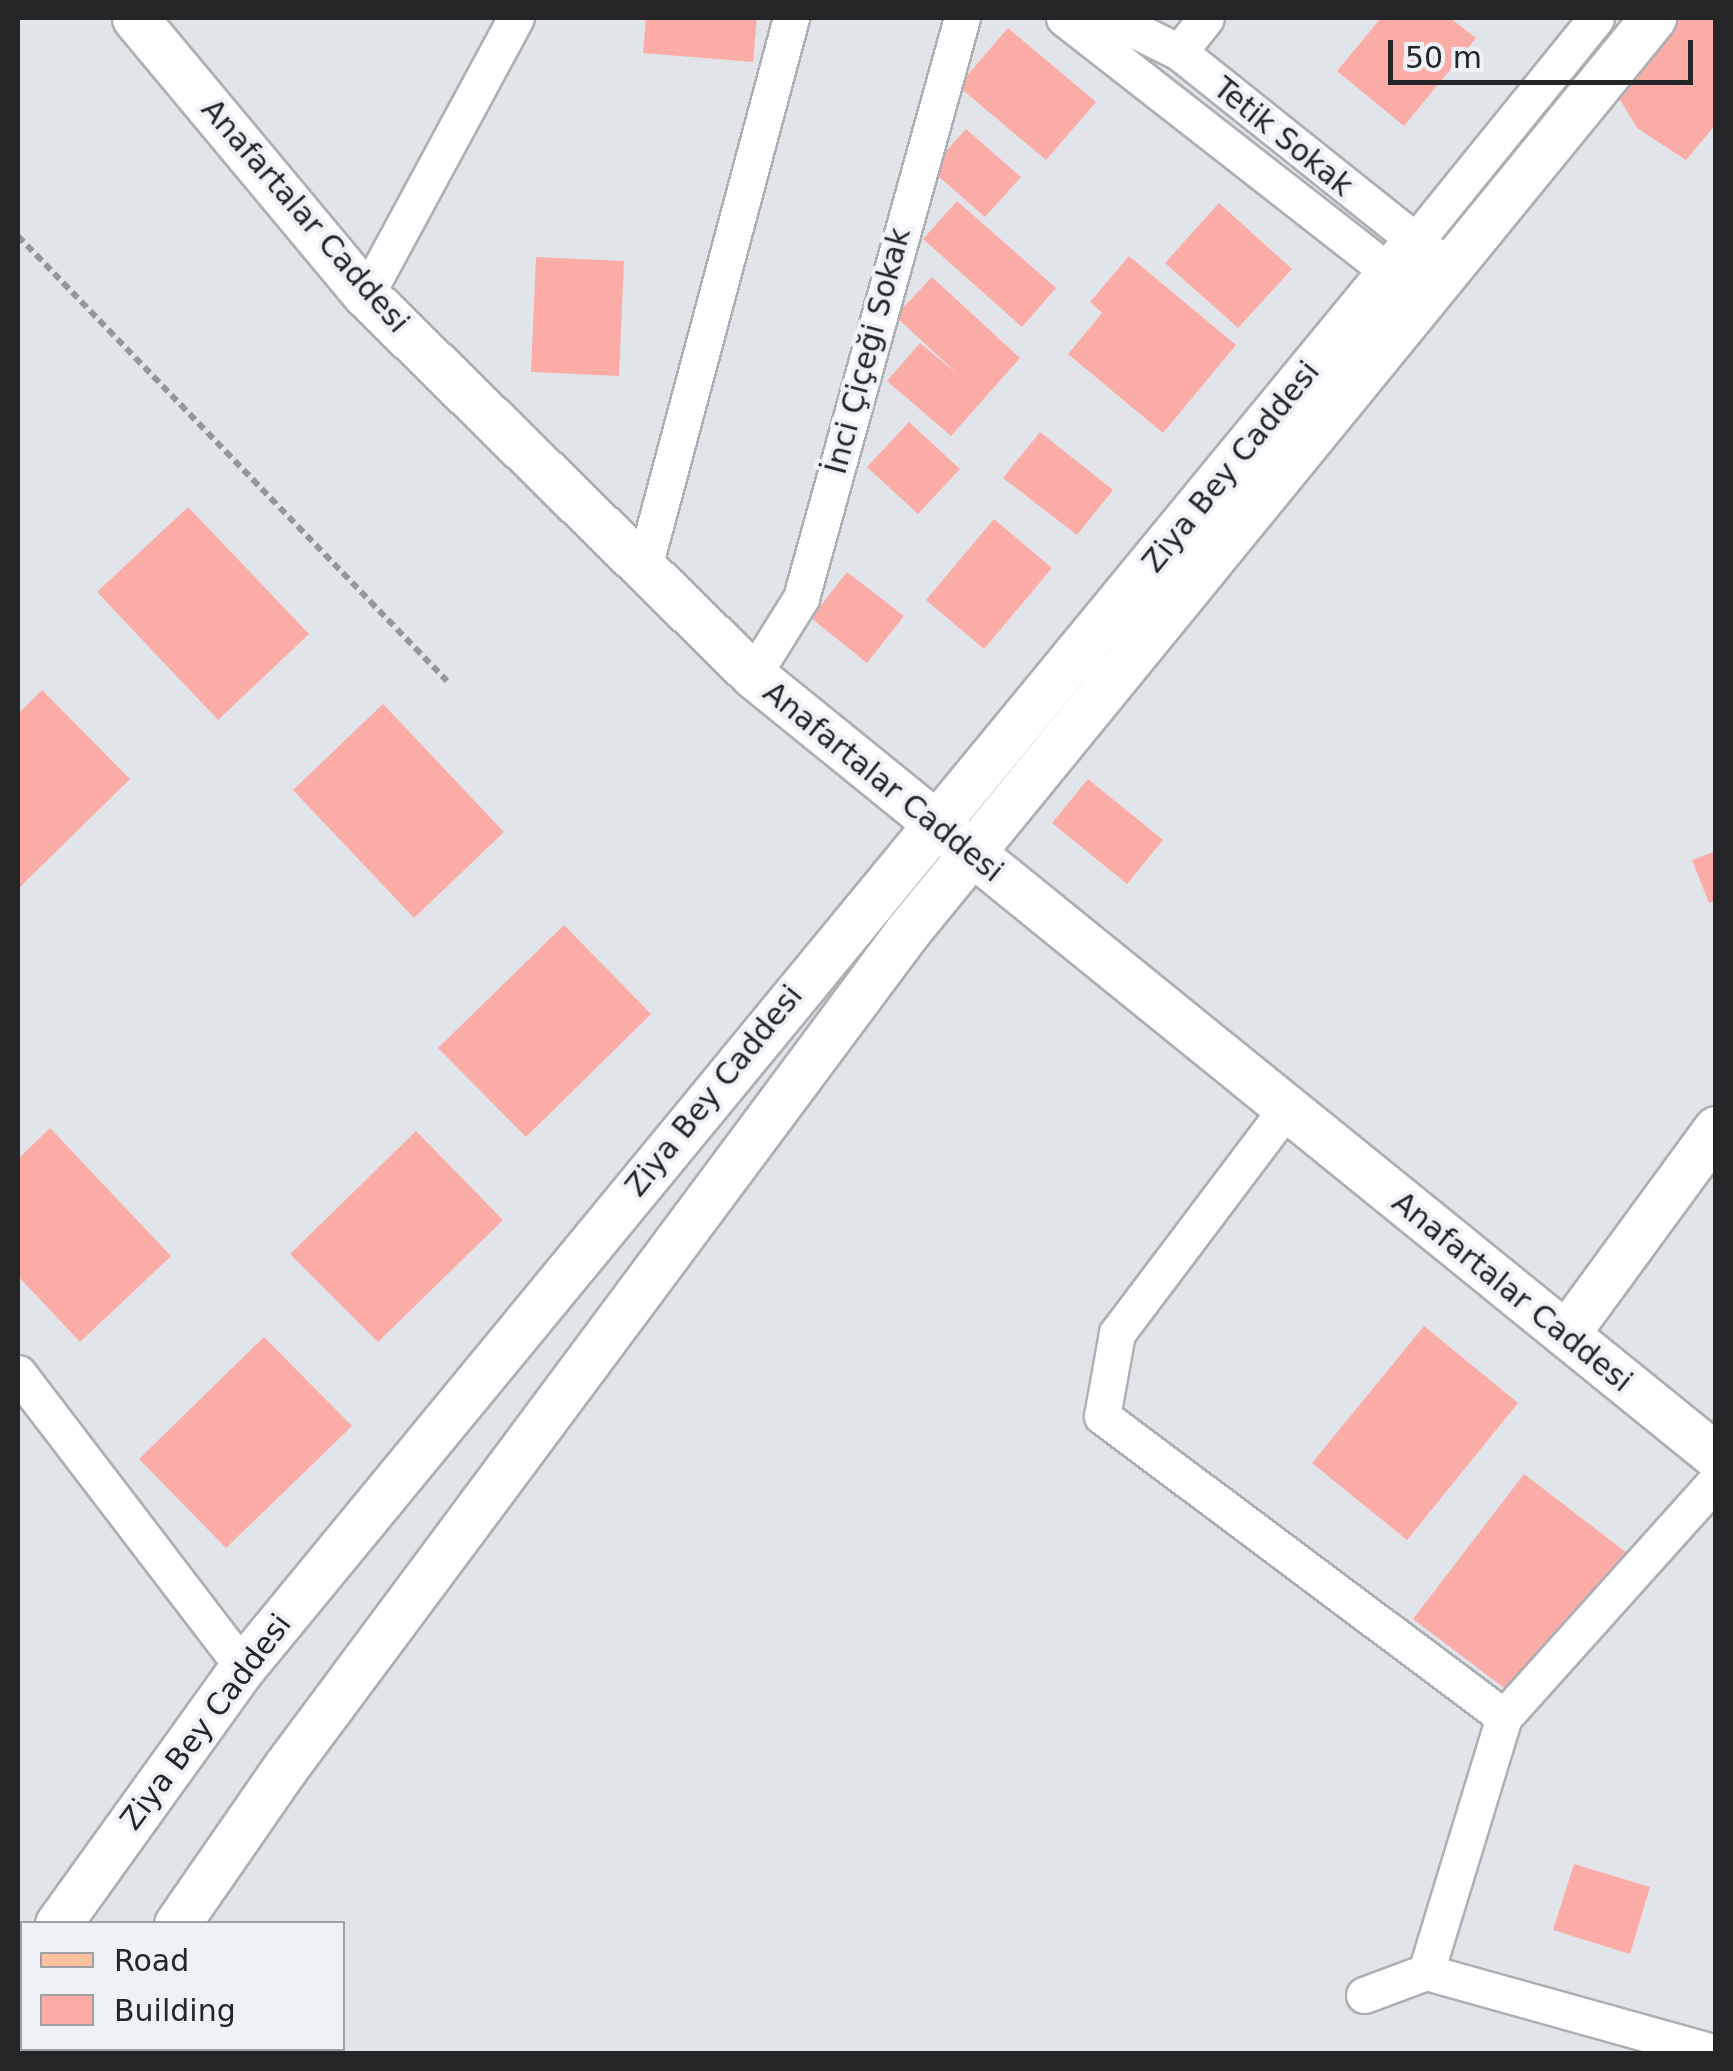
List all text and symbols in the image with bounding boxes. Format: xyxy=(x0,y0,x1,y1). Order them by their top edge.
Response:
scale bar xyxy=(1393,20,1698,82)
text: 50 m xyxy=(1405,40,1482,75)
street label: Tetik Sokak xyxy=(1206,70,1360,204)
street label: Anafartalar Caddesi xyxy=(194,92,416,340)
street label: İnci Çiçeği Sokak xyxy=(818,224,918,478)
street label: Ziya Bey Caddesi xyxy=(1135,354,1327,580)
street label: Anafartalar Caddesi xyxy=(756,674,1010,890)
street label: Ziya Bey Caddesi xyxy=(618,978,810,1204)
street label: Anafartalar Caddesi xyxy=(1385,1184,1639,1400)
street label: Ziya Bey Caddesi xyxy=(113,1607,299,1837)
legend xyxy=(20,1921,345,2051)
text: Road xyxy=(114,1943,189,1978)
text: Building xyxy=(114,1993,236,2028)

